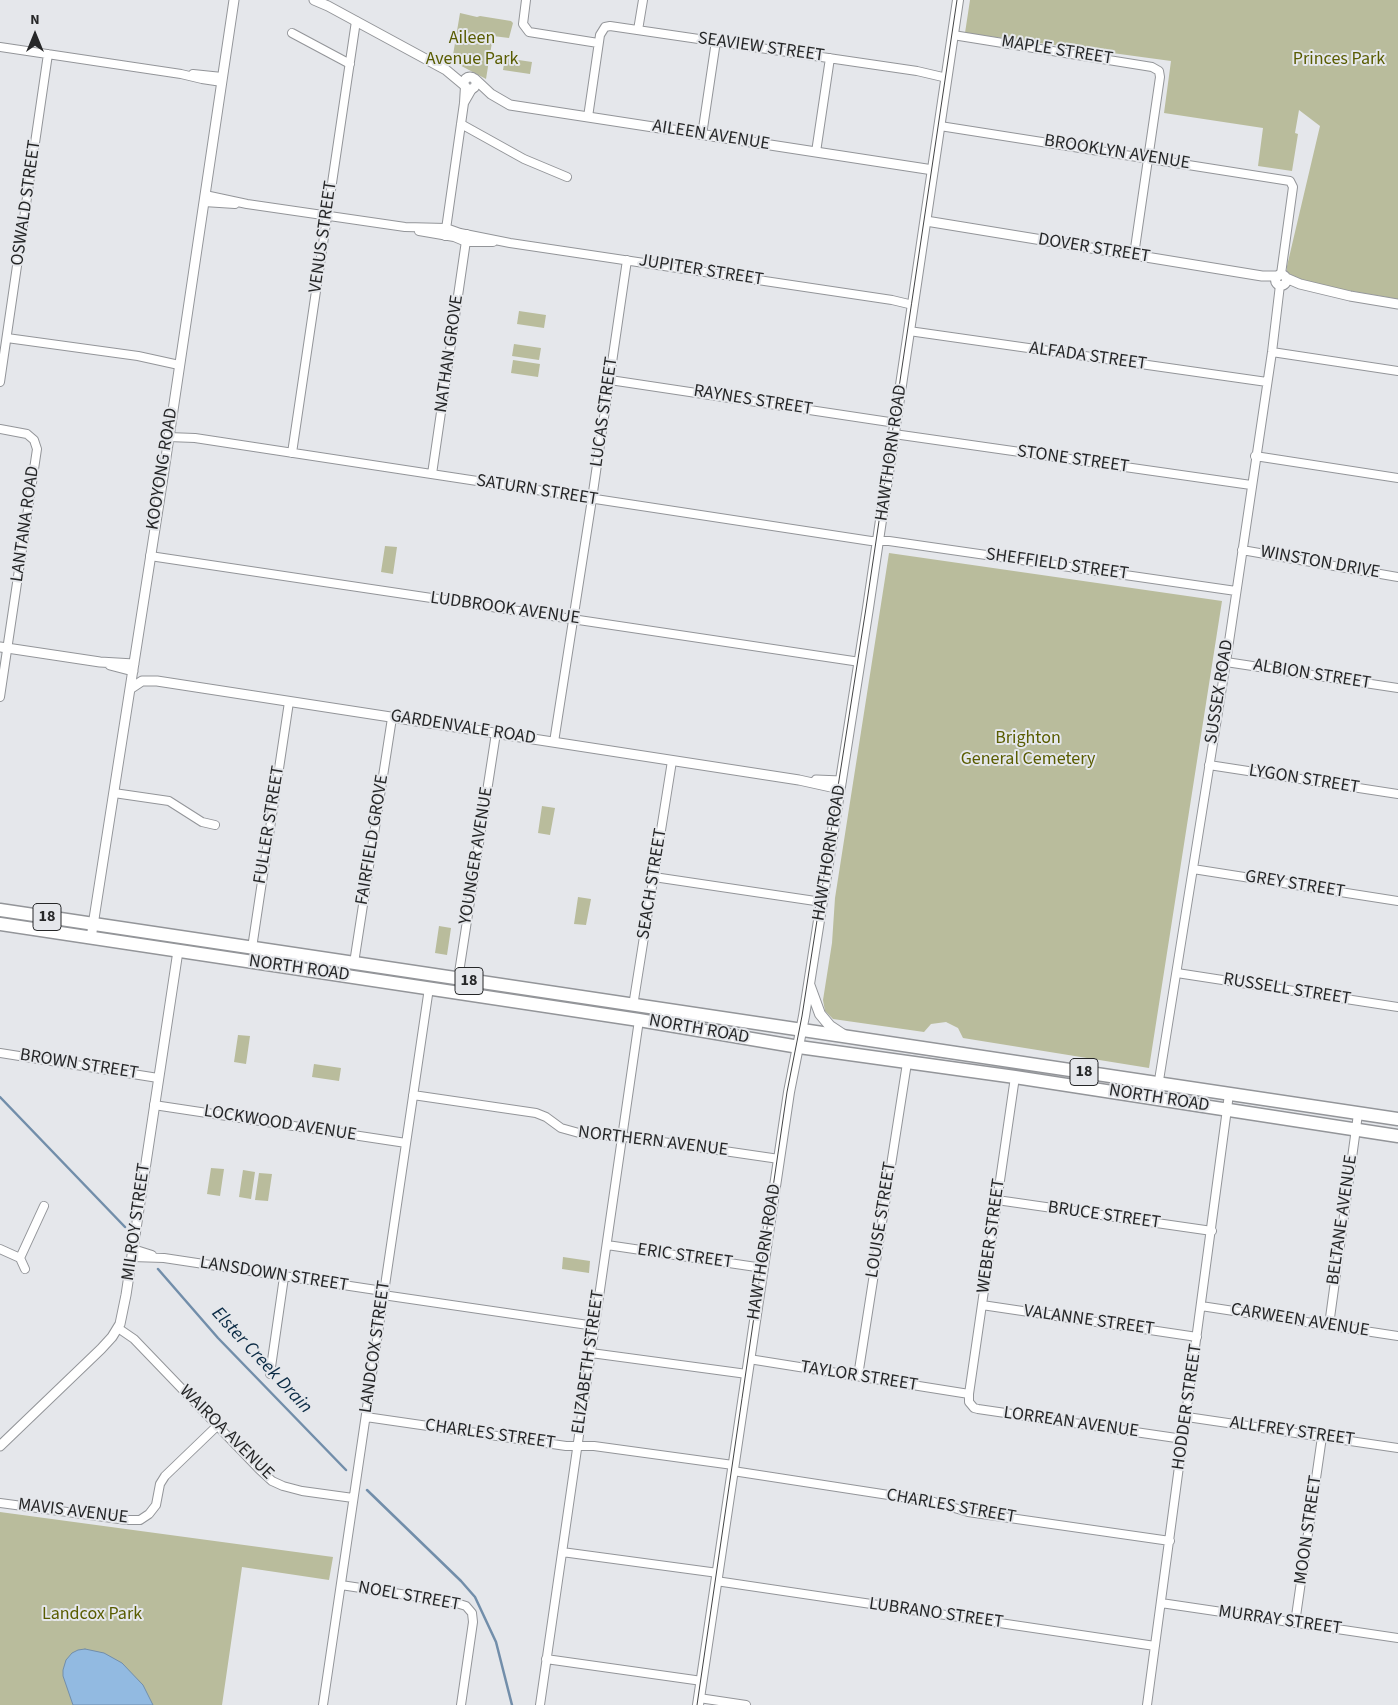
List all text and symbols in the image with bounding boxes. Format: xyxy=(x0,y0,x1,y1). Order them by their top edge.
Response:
north arrow xyxy=(10,10,60,60)
text: N xyxy=(30,10,40,30)
park label: Aileen Avenue Park xyxy=(426,28,518,70)
street label: SEAVIEW STREET xyxy=(696,28,826,68)
street label: MAPLE STREET xyxy=(1000,32,1114,70)
park label: Princes Park xyxy=(1293,49,1385,71)
street label: AILEEN AVENUE xyxy=(651,116,771,156)
street label: BROOKLYN AVENUE xyxy=(1043,131,1191,175)
street label: OSWALD STREET xyxy=(7,139,47,267)
street label: VENUS STREET xyxy=(305,180,343,294)
street label: DOVER STREET xyxy=(1036,229,1152,269)
street label: JUPITER STREET xyxy=(637,250,765,292)
street label: NATHAN GROVE xyxy=(431,294,469,414)
street label: ALFADA STREET xyxy=(1028,338,1148,376)
street label: LUCAS STREET xyxy=(587,356,623,468)
street label: RAYNES STREET xyxy=(692,381,814,421)
street label: HAWTHORN ROAD xyxy=(872,383,912,523)
street label: KOOYONG ROAD xyxy=(143,407,183,531)
street label: STONE STREET xyxy=(1016,441,1130,479)
street label: LANTANA ROAD xyxy=(7,465,45,583)
street label: SATURN STREET xyxy=(475,471,599,511)
street label: WINSTON DRIVE xyxy=(1259,542,1381,584)
street label: SHEFFIELD STREET xyxy=(984,544,1130,586)
street label: LUDBROOK AVENUE xyxy=(429,588,581,630)
street label: SUSSEX ROAD xyxy=(1201,638,1239,746)
street label: ALBION STREET xyxy=(1252,655,1372,695)
street label: GARDENVALE ROAD xyxy=(389,706,537,750)
park label: Brighton General Cemetery xyxy=(961,728,1095,771)
street label: LYGON STREET xyxy=(1247,761,1361,799)
street label: FULLER STREET xyxy=(250,764,290,886)
street label: FAIRFIELD GROVE xyxy=(352,773,394,907)
street label: HAWTHORN ROAD xyxy=(809,783,851,923)
street label: YOUNGER AVENUE xyxy=(455,786,499,926)
street label: SEACH STREET xyxy=(634,827,672,941)
street label: GREY STREET xyxy=(1244,866,1346,904)
road number: 18 xyxy=(33,904,61,930)
street label: NORTH ROAD xyxy=(247,951,351,987)
road number: 18 xyxy=(455,968,483,994)
street label: RUSSELL STREET xyxy=(1222,969,1352,1011)
street label: NORTH ROAD xyxy=(647,1011,751,1049)
street label: BROWN STREET xyxy=(18,1045,140,1085)
road number: 18 xyxy=(1070,1058,1098,1086)
street label: NORTH ROAD xyxy=(1107,1080,1211,1118)
street label: LOCKWOOD AVENUE xyxy=(202,1101,358,1147)
street label: NORTHERN AVENUE xyxy=(577,1122,729,1162)
street label: BELTANE AVENUE xyxy=(1323,1154,1363,1286)
street label: LOUISE STREET xyxy=(862,1161,902,1279)
street label: MILROY STREET xyxy=(118,1162,156,1282)
street label: WEBER STREET xyxy=(973,1177,1011,1295)
street label: HAWTHORN ROAD xyxy=(744,1182,786,1322)
street label: BRUCE STREET xyxy=(1046,1197,1162,1235)
street label: ERIC STREET xyxy=(636,1240,734,1274)
street label: LANSDOWN STREET xyxy=(198,1253,350,1297)
street label: LANDCOX STREET xyxy=(356,1280,396,1414)
street label: ELIZABETH STREET xyxy=(568,1289,610,1435)
street label: CARWEEN AVENUE xyxy=(1229,1299,1371,1343)
street label: VALANNE STREET xyxy=(1022,1301,1156,1341)
water label: Elster Creek Drain xyxy=(206,1303,316,1419)
street label: HODDER STREET xyxy=(1168,1343,1208,1471)
street label: TAYLOR STREET xyxy=(799,1357,919,1397)
street label: WAIROA AVENUE xyxy=(174,1381,278,1485)
street label: LORREAN AVENUE xyxy=(1002,1403,1140,1443)
street label: ALLFREY STREET xyxy=(1228,1413,1356,1451)
street label: CHARLES STREET xyxy=(424,1415,556,1455)
street label: MOON STREET xyxy=(1291,1474,1327,1586)
street label: CHARLES STREET xyxy=(885,1485,1017,1529)
street label: MAVIS AVENUE xyxy=(17,1495,129,1529)
street label: NOEL STREET xyxy=(356,1577,462,1617)
street label: LUBRANO STREET xyxy=(867,1594,1005,1634)
street label: MURRAY STREET xyxy=(1217,1602,1343,1640)
park label: Landcox Park xyxy=(42,1604,142,1626)

